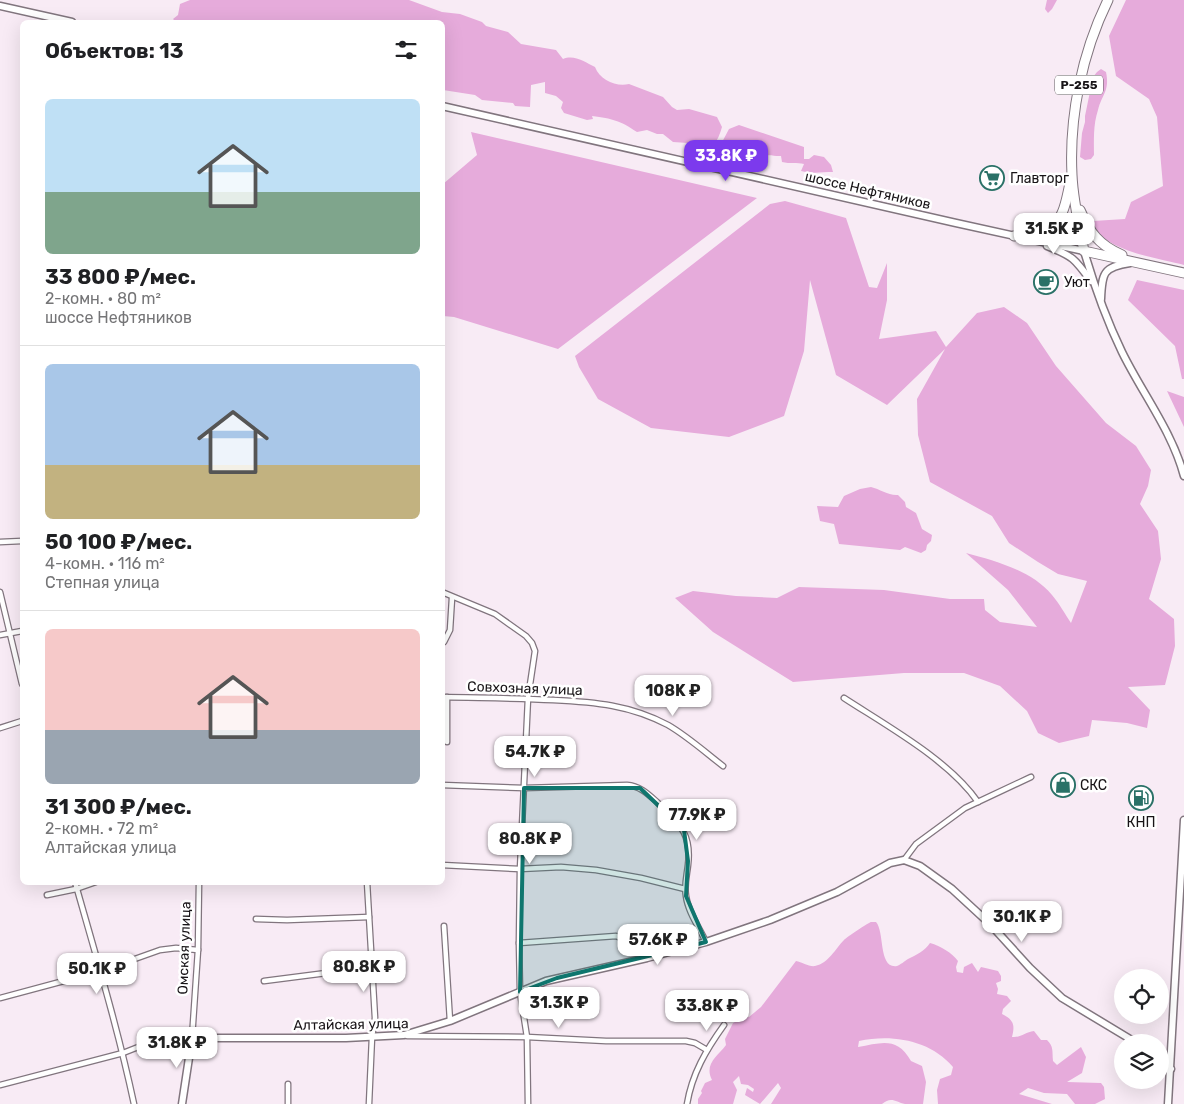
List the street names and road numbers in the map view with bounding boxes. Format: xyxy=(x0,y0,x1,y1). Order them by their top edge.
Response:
road number: Р-255 xyxy=(1055,76,1103,94)
street label: шоссе Нефтяников xyxy=(803,168,933,213)
street label: Совхозная улица xyxy=(467,678,583,699)
street label: Омская улица xyxy=(174,901,195,995)
street label: Алтайская улица xyxy=(293,1015,409,1034)

